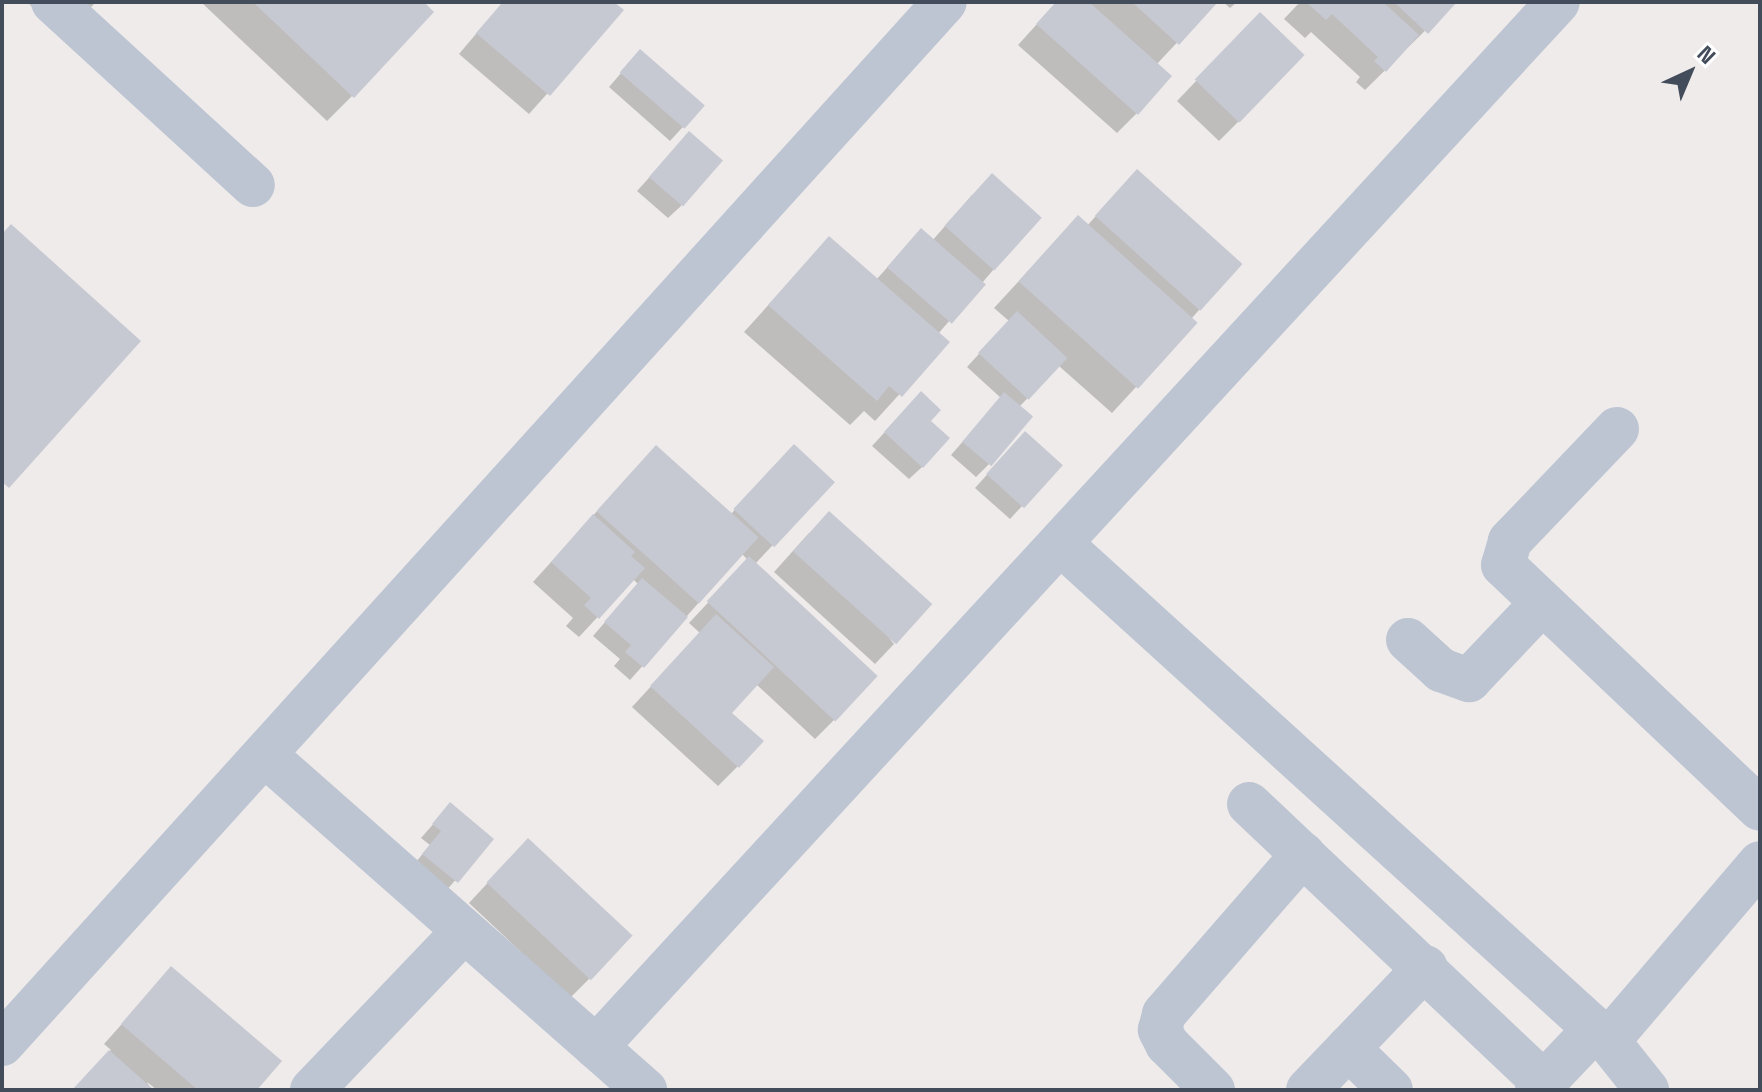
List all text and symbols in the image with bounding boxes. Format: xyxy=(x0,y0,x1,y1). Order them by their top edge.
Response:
north arrow xyxy=(1650,32,1730,112)
text: N xyxy=(1692,40,1722,70)

